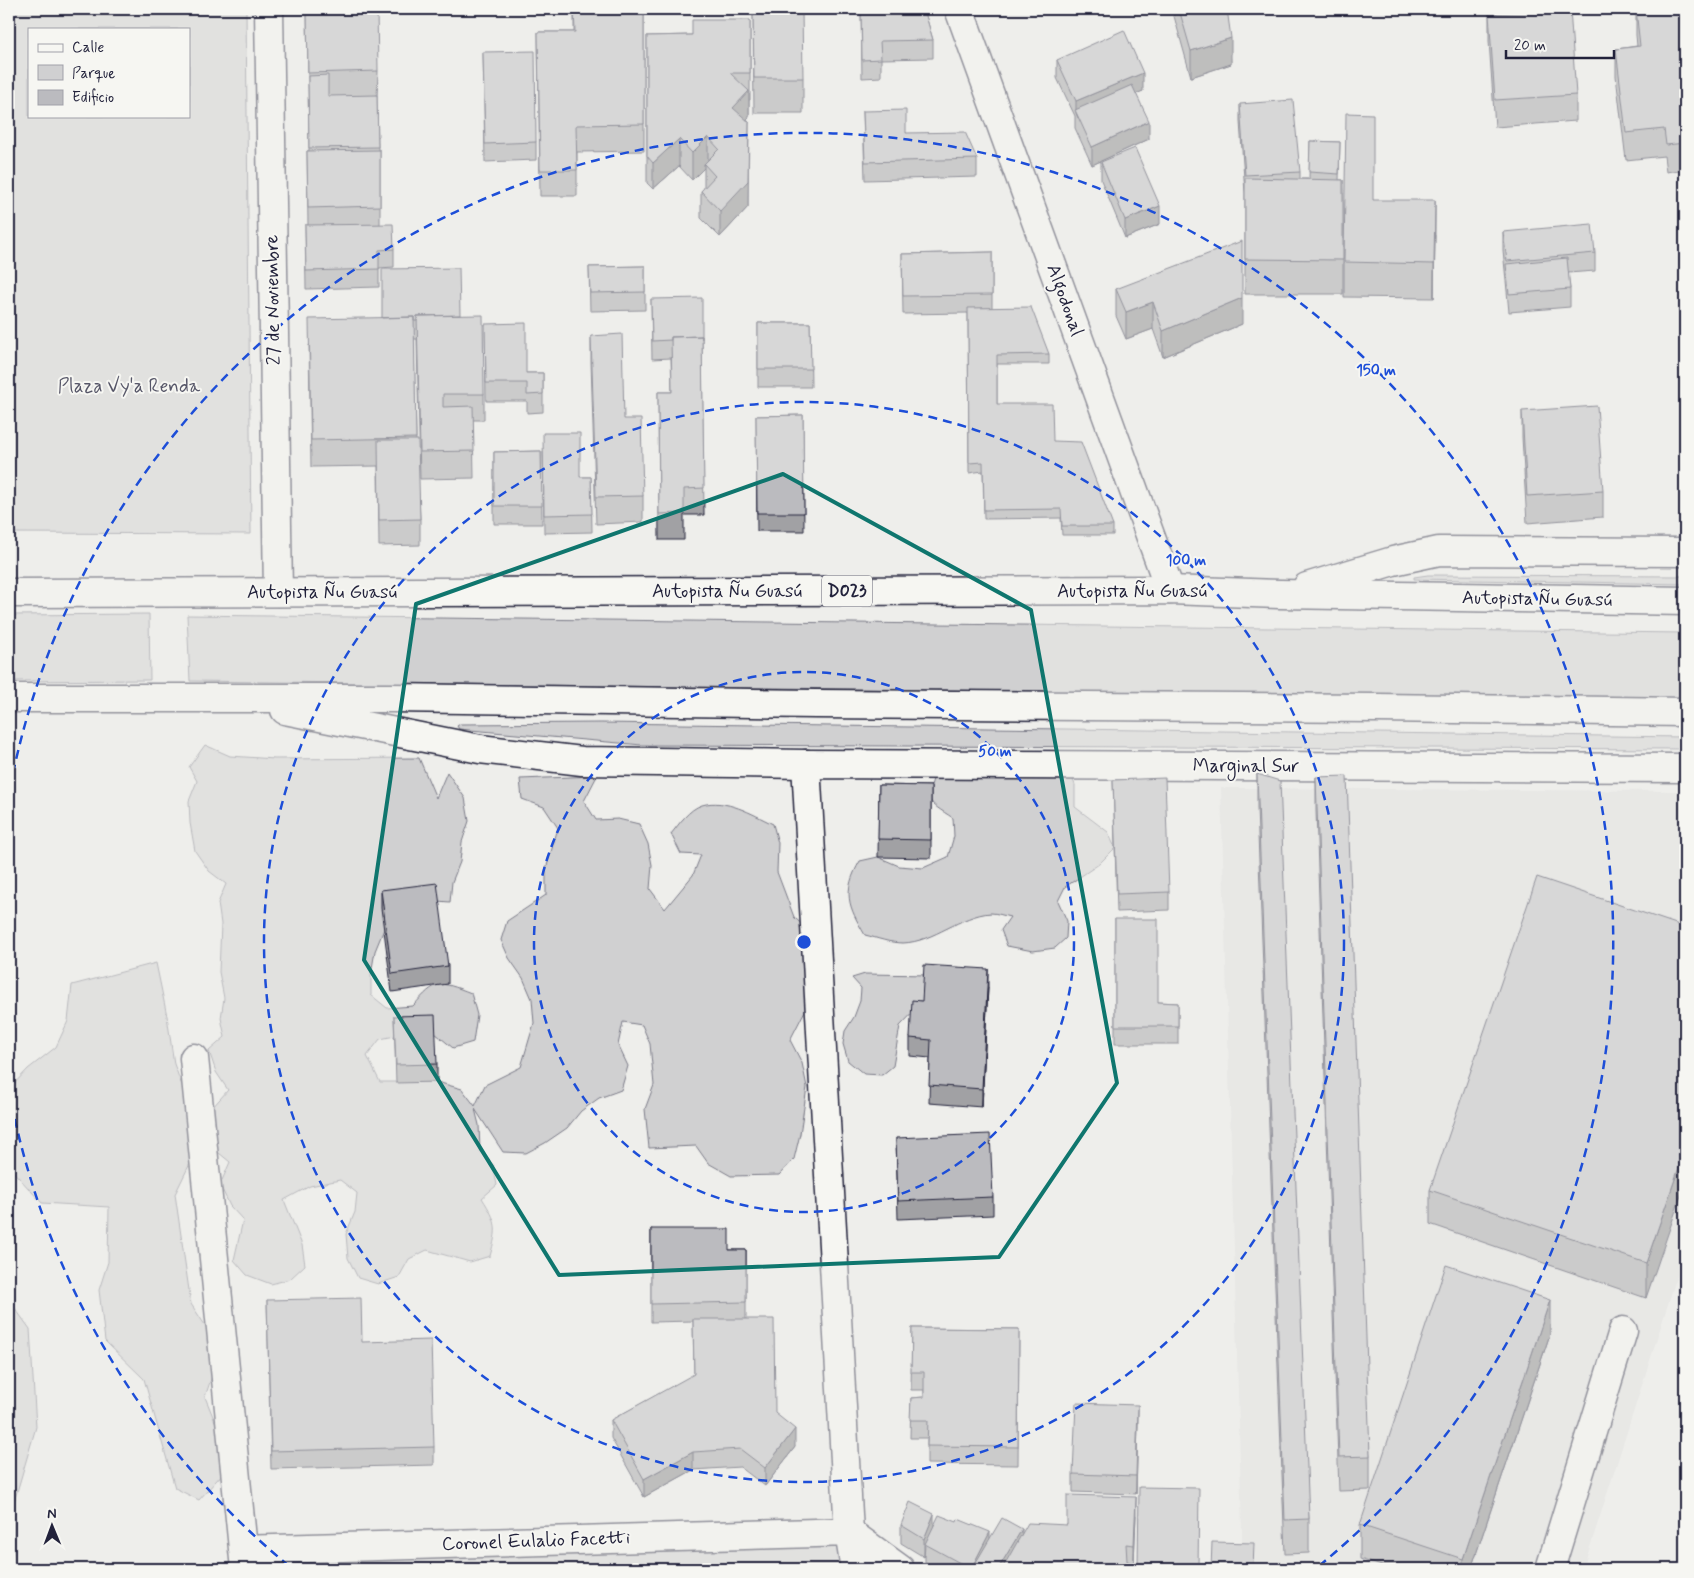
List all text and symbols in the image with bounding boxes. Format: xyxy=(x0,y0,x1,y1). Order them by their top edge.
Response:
legend xyxy=(28,28,190,118)
scale bar xyxy=(1506,28,1614,60)
text: 20 m xyxy=(1514,36,1546,56)
text: Calle xyxy=(72,38,104,58)
text: Parque xyxy=(72,64,115,84)
text: Edificio xyxy=(72,88,114,108)
street label: 27 de Noviembre xyxy=(259,234,287,366)
street label: Algodonal xyxy=(1038,261,1090,341)
text: 150 m xyxy=(1356,361,1396,381)
park label: Plaza Vy'a Renda xyxy=(58,374,201,399)
text: 100 m xyxy=(1166,551,1206,571)
road number: D023 xyxy=(822,576,872,606)
street label: Autopista Ñu Guasú xyxy=(652,579,802,604)
street label: Autopista Ñu Guasú xyxy=(1057,579,1207,604)
street label: Autopista Ñu Guasú xyxy=(247,580,397,605)
street label: Autopista Ñu Guasú xyxy=(1462,585,1612,613)
text: 50 m xyxy=(978,742,1012,762)
street label: Marginal Sur xyxy=(1193,754,1299,781)
centre of rings xyxy=(795,933,813,951)
north arrow xyxy=(28,1500,78,1550)
text: N xyxy=(47,1505,57,1523)
street label: Coronel Eulalio Facetti xyxy=(441,1525,631,1557)

